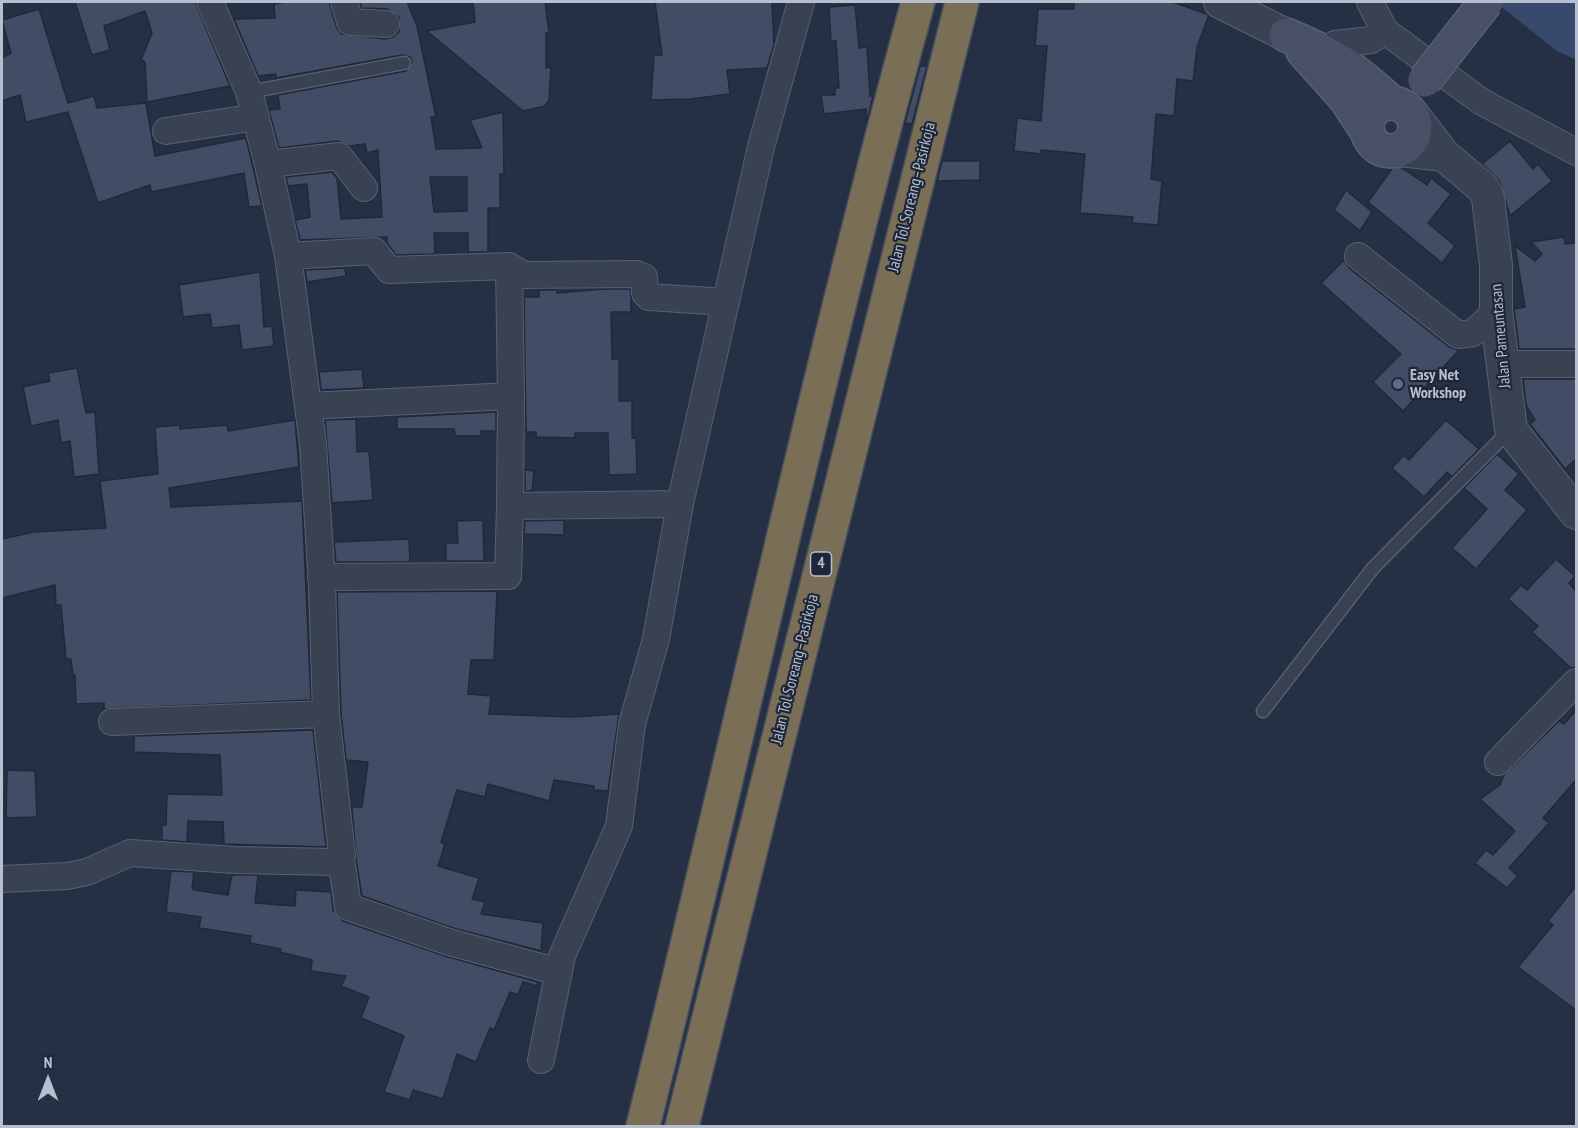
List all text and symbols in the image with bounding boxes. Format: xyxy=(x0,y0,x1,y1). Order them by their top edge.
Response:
street label: Jalan Tol Soreang–Pasirkoja xyxy=(884,120,940,274)
street label: Jalan Pameuntasan xyxy=(1487,283,1515,389)
place label: Easy Net Workshop xyxy=(1410,365,1466,403)
marker: Easy Net Workshop xyxy=(1391,377,1405,391)
road number: 4 xyxy=(810,552,832,576)
street label: Jalan Tol Soreang–Pasirkoja xyxy=(767,592,823,746)
north arrow xyxy=(18,1050,78,1110)
text: N xyxy=(44,1052,52,1072)

